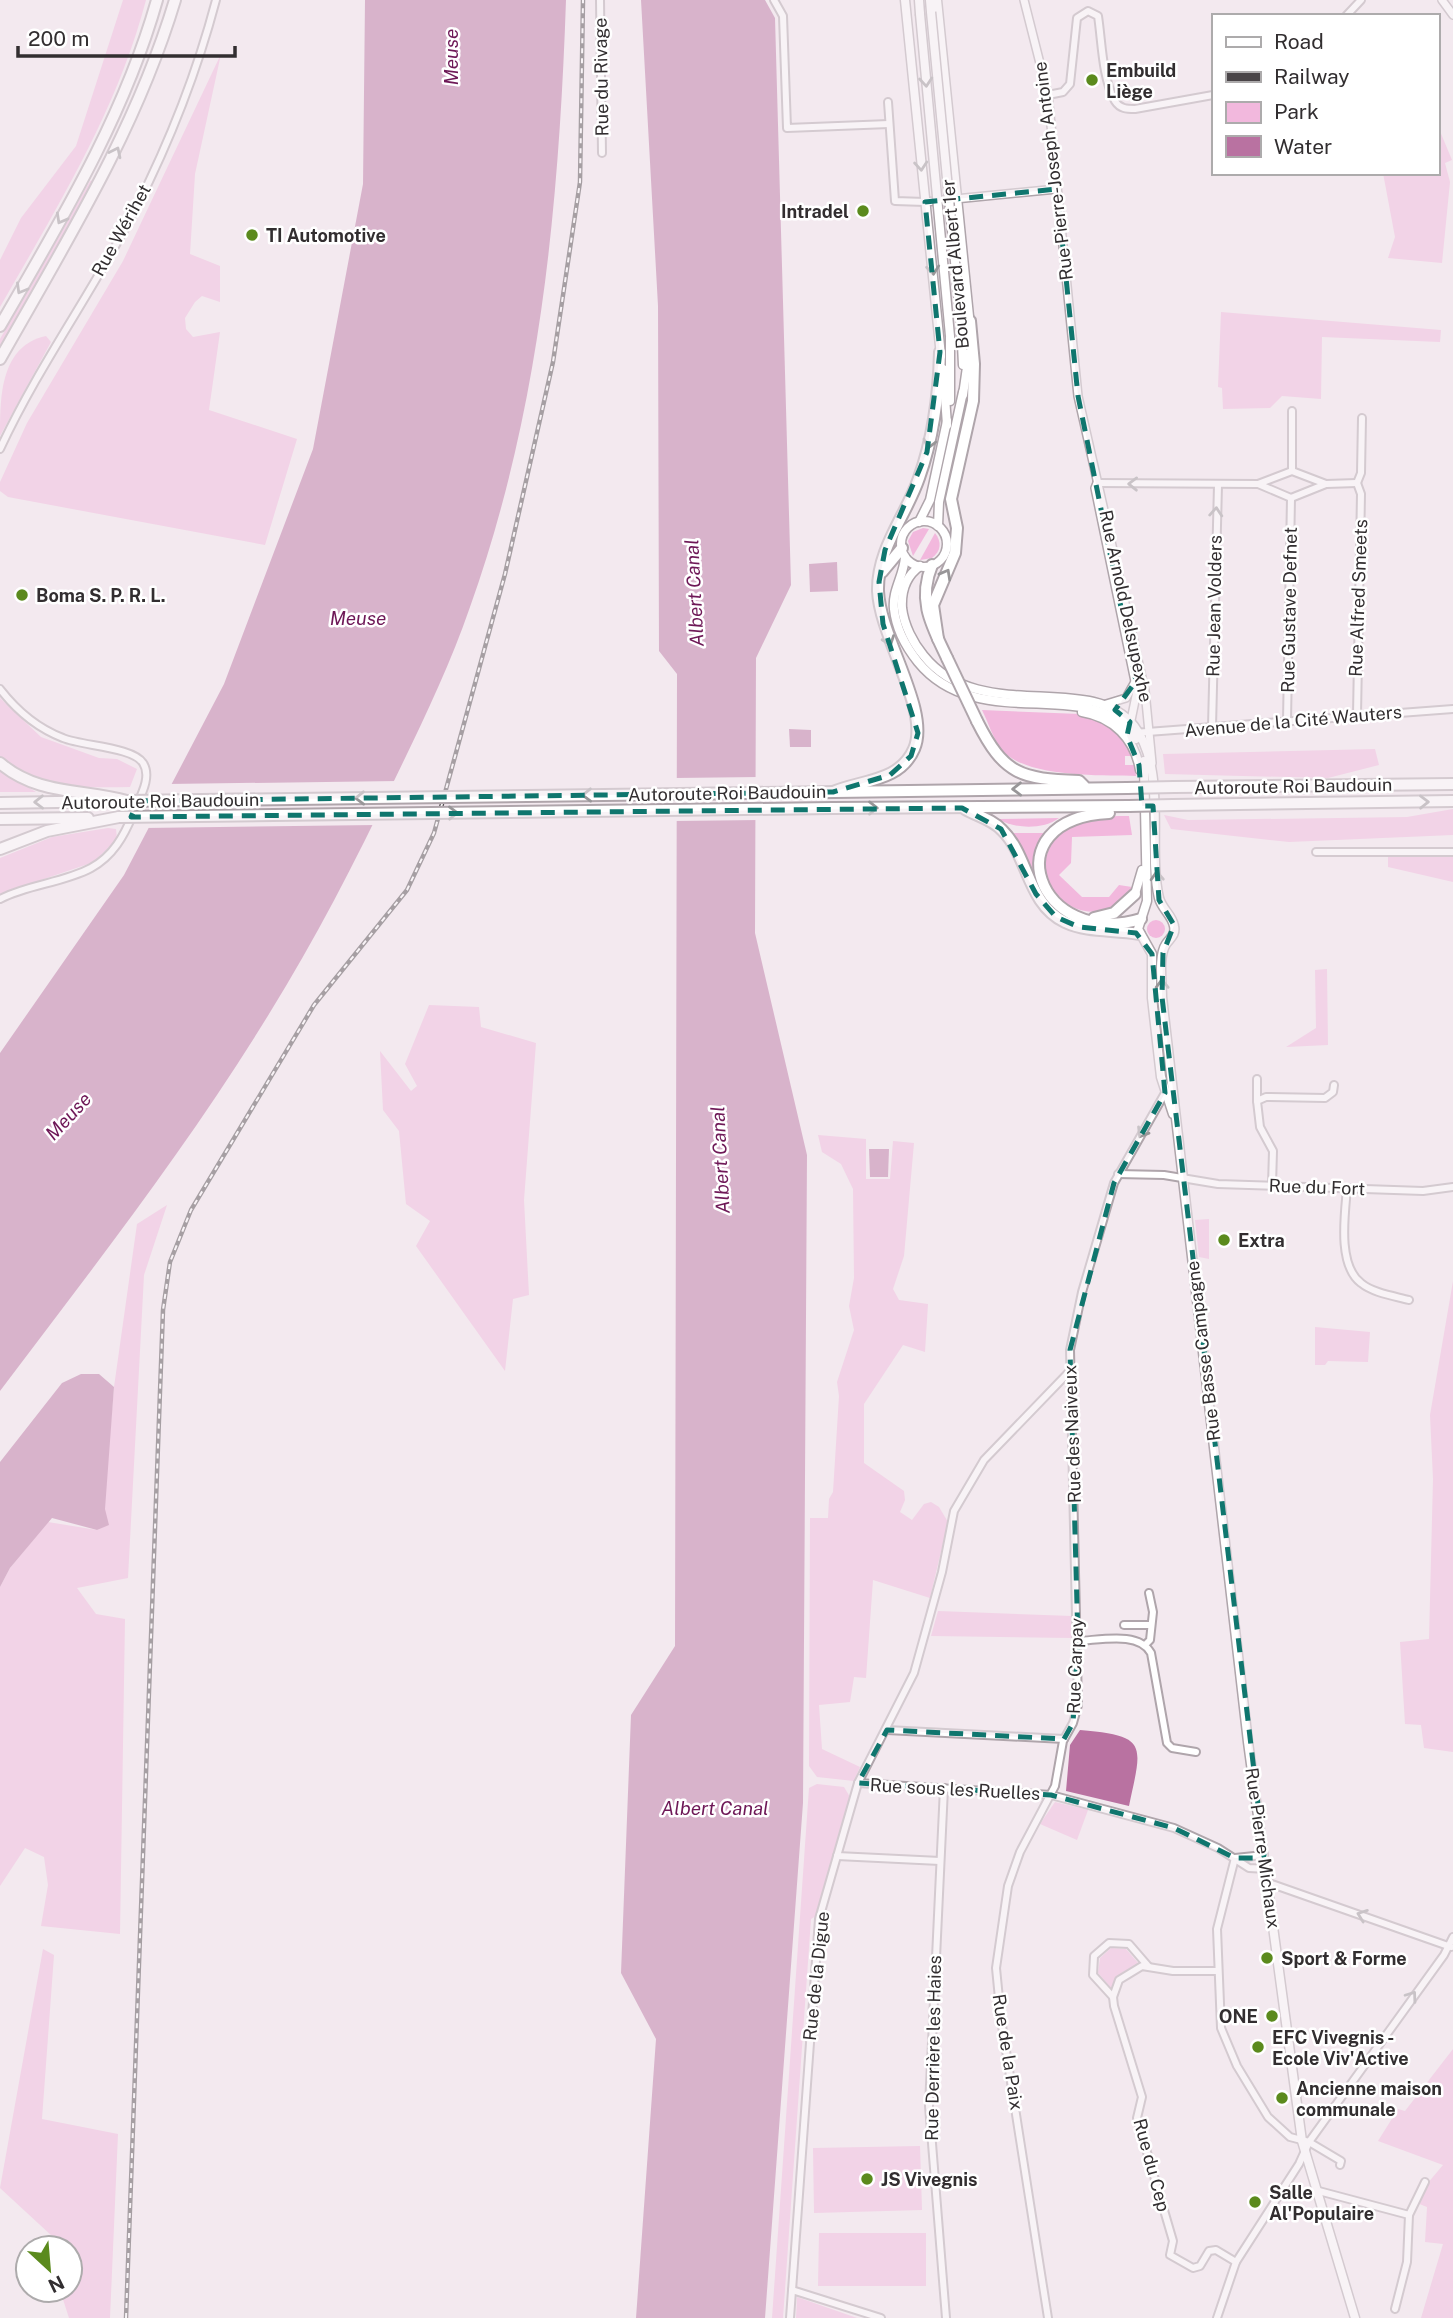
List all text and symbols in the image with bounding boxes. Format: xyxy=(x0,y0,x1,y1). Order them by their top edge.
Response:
scale bar xyxy=(18,14,234,58)
legend xyxy=(1212,14,1439,175)
street label: Rue du Rivage xyxy=(589,17,613,137)
text: 200 m xyxy=(28,26,89,51)
water label: Meuse xyxy=(440,29,462,85)
text: Road xyxy=(1274,29,1324,54)
street label: Rue Pierre-Joseph Antoine xyxy=(1029,60,1077,282)
place label: Embuild Liège xyxy=(1106,60,1176,102)
text: Railway xyxy=(1274,64,1350,89)
marker: Embuild Liège xyxy=(1084,72,1100,88)
one-way arrow xyxy=(919,76,934,87)
text: Park xyxy=(1274,99,1319,124)
text: Water xyxy=(1274,134,1332,159)
one-way arrow xyxy=(108,147,122,159)
one-way arrow xyxy=(913,160,928,171)
street label: Boulevard Albert 1er xyxy=(937,178,973,350)
street label: Rue Wérihet xyxy=(87,180,155,280)
place label: Intradel xyxy=(781,201,849,222)
marker: Intradel xyxy=(855,203,871,219)
one-way arrow xyxy=(56,212,69,225)
place label: TI Automotive xyxy=(266,225,386,246)
marker: TI Automotive xyxy=(244,227,260,243)
one-way arrow xyxy=(925,264,940,276)
one-way arrow xyxy=(16,282,29,295)
one-way arrow xyxy=(923,438,938,450)
one-way arrow xyxy=(1127,476,1137,492)
one-way arrow xyxy=(1208,507,1223,518)
street label: Rue Arnold Delsupexhe xyxy=(1095,508,1157,704)
street label: Rue Alfred Smeets xyxy=(1345,519,1371,677)
street label: Rue Gustave Defnet xyxy=(1277,527,1301,693)
street label: Rue Jean Volders xyxy=(1202,535,1226,677)
water label: Albert Canal xyxy=(680,539,708,647)
one-way arrow xyxy=(938,569,951,582)
place label: Boma S. P. R. L. xyxy=(36,585,166,606)
marker: Boma S. P. R. L. xyxy=(14,587,30,603)
water label: Meuse xyxy=(330,607,386,629)
one-way arrow xyxy=(881,634,895,646)
street label: Avenue de la Cité Wauters xyxy=(1183,701,1403,741)
street label: Autoroute Roi Baudouin xyxy=(1194,774,1392,798)
street label: Autoroute Roi Baudouin xyxy=(628,781,826,805)
one-way arrow xyxy=(1012,782,1023,797)
one-way arrow xyxy=(581,787,592,803)
street label: Autoroute Roi Baudouin xyxy=(61,789,259,813)
one-way arrow xyxy=(354,790,364,806)
one-way arrow xyxy=(33,794,44,810)
one-way arrow xyxy=(1419,794,1430,810)
one-way arrow xyxy=(868,800,879,816)
one-way arrow xyxy=(448,805,458,821)
one-way arrow xyxy=(1150,870,1165,881)
one-way arrow xyxy=(1154,978,1170,989)
water label: Meuse xyxy=(41,1088,95,1144)
water label: Albert Canal xyxy=(706,1106,734,1214)
one-way arrow xyxy=(1138,1126,1151,1139)
street label: Rue du Fort xyxy=(1268,1175,1366,1199)
place label: Extra xyxy=(1238,1230,1285,1251)
marker: Extra xyxy=(1216,1232,1232,1248)
street label: Rue Basse Campagne xyxy=(1182,1260,1224,1442)
street label: Rue des Naiveux xyxy=(1059,1364,1085,1504)
street label: Rue Carpay xyxy=(1063,1617,1087,1714)
street label: Rue Pierre Michaux xyxy=(1241,1766,1285,1930)
street label: Rue sous les Ruelles xyxy=(869,1774,1041,1804)
water label: Albert Canal xyxy=(661,1797,769,1819)
one-way arrow xyxy=(1356,1909,1368,1923)
street label: Rue de la Digue xyxy=(799,1910,833,2042)
place label: Sport & Forme xyxy=(1281,1948,1407,1969)
marker: Sport & Forme xyxy=(1259,1950,1275,1966)
street label: Rue Derrière les Haies xyxy=(921,1955,945,2141)
one-way arrow xyxy=(1403,1991,1416,2004)
street label: Rue de la Paix xyxy=(988,1992,1028,2112)
place label: ONE xyxy=(1219,2006,1258,2027)
marker: ONE xyxy=(1264,2008,1280,2024)
place label: EFC Vivegnis - Ecole Viv'Active xyxy=(1272,2027,1409,2069)
marker: EFC Vivegnis - Ecole Viv'Active xyxy=(1250,2039,1266,2055)
place label: Ancienne maison communale xyxy=(1296,2078,1442,2120)
marker: Ancienne maison communale xyxy=(1274,2090,1290,2106)
street label: Rue du Cep xyxy=(1129,2116,1175,2214)
place label: JS Vivegnis xyxy=(881,2169,978,2190)
marker: JS Vivegnis xyxy=(859,2171,875,2187)
place label: Salle Al'Populaire xyxy=(1269,2182,1374,2224)
marker: Salle Al'Populaire xyxy=(1247,2194,1263,2210)
north arrow xyxy=(14,2234,84,2304)
text: N xyxy=(45,2271,68,2297)

